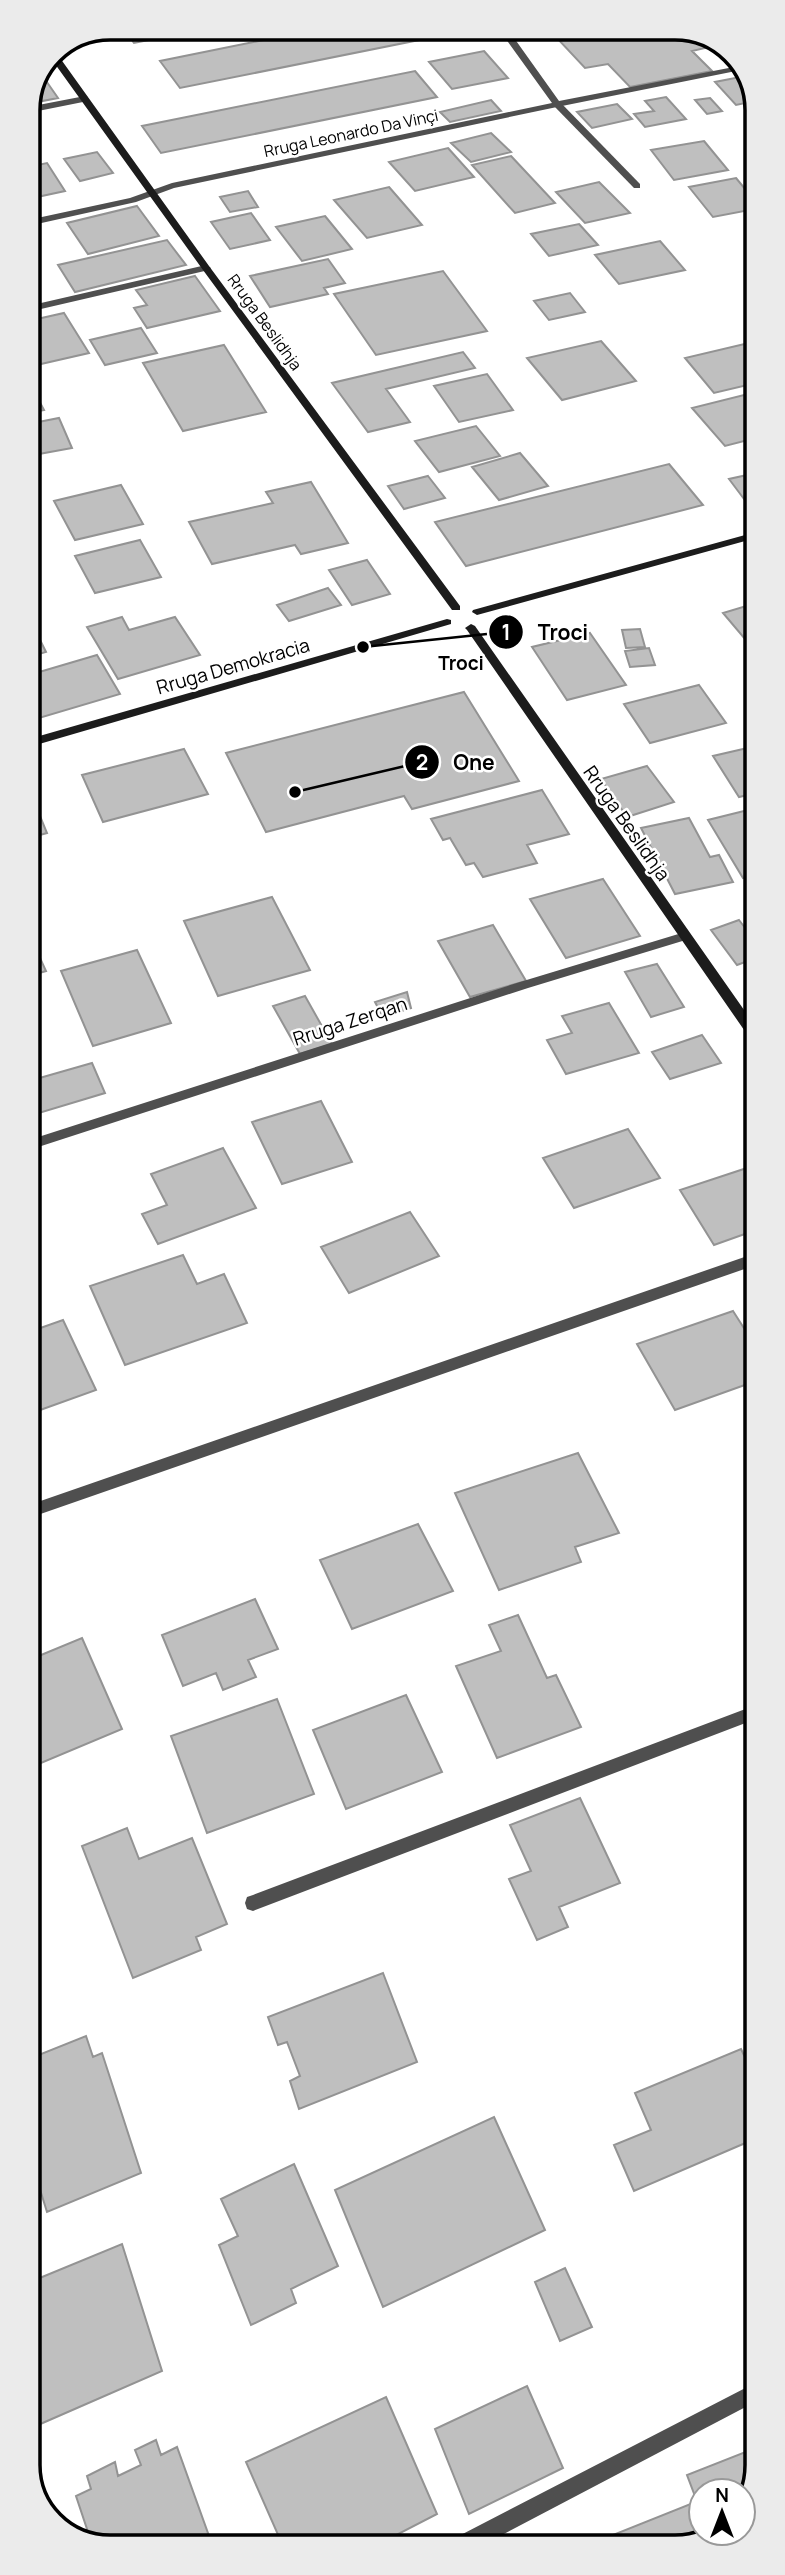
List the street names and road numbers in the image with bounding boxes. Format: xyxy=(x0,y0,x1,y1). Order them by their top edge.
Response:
street label: Rruga Leonardo Da Vinçi xyxy=(262,104,440,162)
street label: Rruga Beslidhja xyxy=(223,269,307,375)
street label: Rruga Demokracia xyxy=(153,632,313,700)
street label: Rruga Beslidhja xyxy=(578,760,676,886)
street label: Rruga Zerqan xyxy=(290,990,410,1052)

